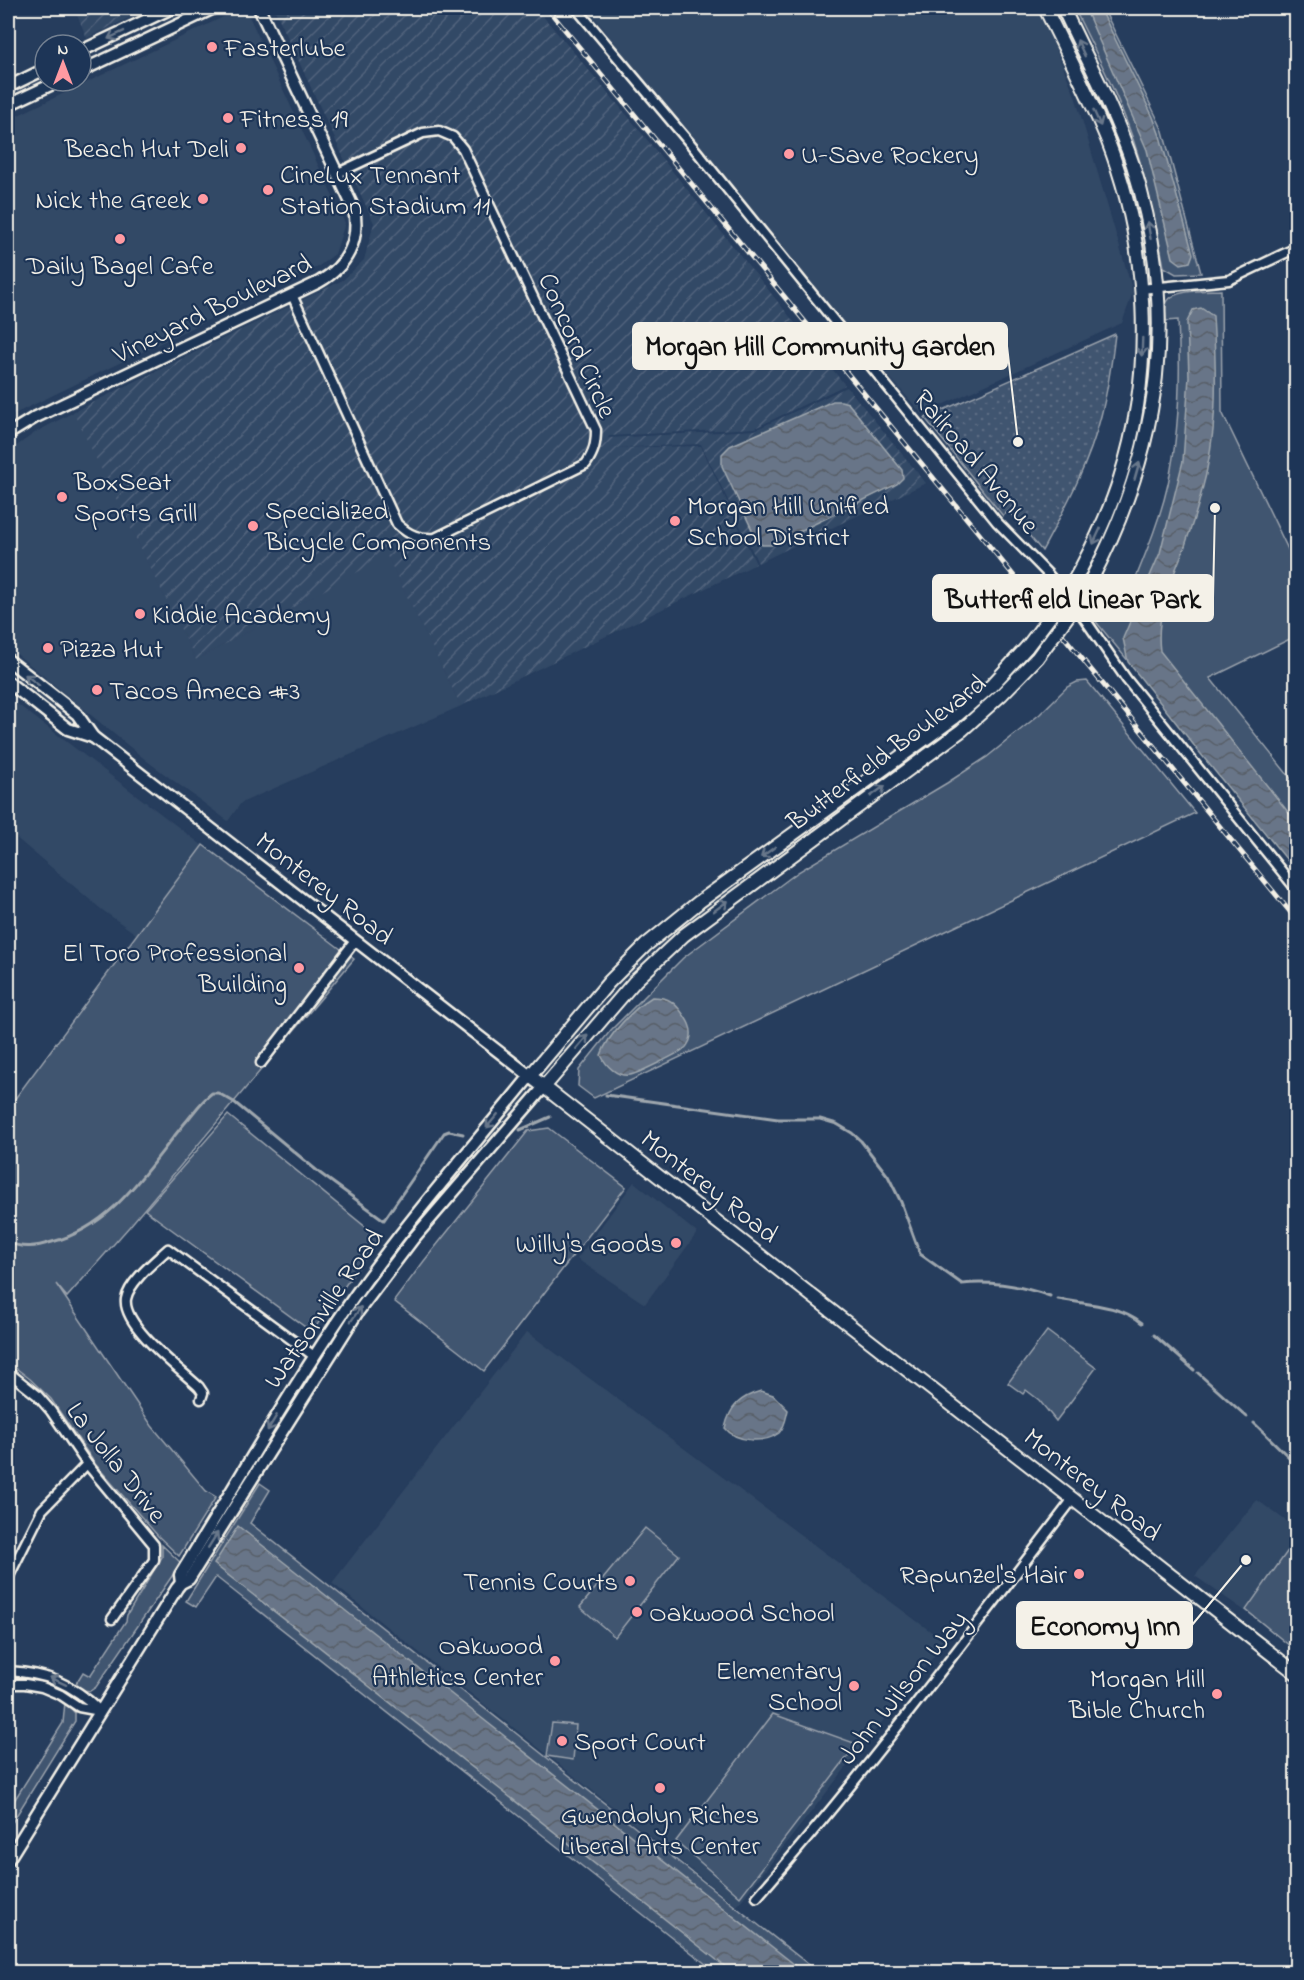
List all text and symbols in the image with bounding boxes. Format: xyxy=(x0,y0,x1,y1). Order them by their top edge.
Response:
one-way arrow xyxy=(107,29,125,41)
place label: Fasterlube xyxy=(223,30,347,69)
north arrow xyxy=(33,33,93,93)
text: N xyxy=(58,38,69,62)
one-way arrow xyxy=(1075,39,1087,57)
marker: Fasterlube xyxy=(205,40,219,54)
place label: Fitness 19 xyxy=(239,101,348,140)
one-way arrow xyxy=(1091,108,1103,126)
marker: Fitness 19 xyxy=(221,111,235,125)
place label: Beach Hut Deli xyxy=(63,131,229,170)
place label: U-Save Rockery xyxy=(801,137,978,176)
marker: Beach Hut Deli xyxy=(234,141,248,155)
marker: U-Save Rockery xyxy=(782,147,796,161)
place label: CineLux Tennant Station Stadium 11 xyxy=(280,157,490,227)
place label: Nick the Greek xyxy=(35,182,191,221)
marker: CineLux Tennant Station Stadium 11 xyxy=(261,183,275,197)
marker: Nick the Greek xyxy=(196,192,210,206)
one-way arrow xyxy=(1143,220,1154,240)
marker: Daily Bagel Cafe xyxy=(113,232,127,246)
street label: Vineyard Boulevard xyxy=(106,245,319,376)
place label: Daily Bagel Cafe xyxy=(25,248,215,287)
street label: Concord Circle xyxy=(526,267,625,426)
callout: Morgan Hill Community Garden xyxy=(633,323,1007,369)
text: Morgan Hill Community Garden xyxy=(645,328,995,370)
one-way arrow xyxy=(1136,337,1148,357)
street label: Railroad Avenue xyxy=(903,382,1048,544)
one-way arrow xyxy=(1132,461,1144,480)
place label: BoxSeat Sports Grill xyxy=(73,464,197,534)
place label: Morgan Hill Unified School District xyxy=(687,488,889,558)
marker: BoxSeat Sports Grill xyxy=(55,490,69,504)
place label: Specialized Bicycle Components xyxy=(264,493,491,563)
marker: Morgan Hill Unified School District xyxy=(668,514,682,528)
marker: Specialized Bicycle Components xyxy=(246,519,260,533)
one-way arrow xyxy=(1091,526,1103,544)
callout: Butterfield Linear Park xyxy=(933,575,1213,621)
text: Butterfield Linear Park xyxy=(943,581,1202,622)
place label: Kiddie Academy xyxy=(152,597,330,636)
marker: Kiddie Academy xyxy=(133,607,147,621)
place label: Pizza Hut xyxy=(60,631,163,670)
marker: Pizza Hut xyxy=(41,641,55,655)
street label: Butterfield Boulevard xyxy=(779,666,995,843)
one-way arrow xyxy=(25,673,41,686)
place label: Tacos Ameca #3 xyxy=(109,673,300,712)
marker: Tacos Ameca #3 xyxy=(90,683,104,697)
one-way arrow xyxy=(870,785,886,797)
street label: Monterey Road xyxy=(246,824,401,956)
one-way arrow xyxy=(761,846,777,858)
one-way arrow xyxy=(712,900,728,912)
place label: El Toro Professional Building xyxy=(62,935,287,1005)
marker: El Toro Professional Building xyxy=(292,961,306,975)
one-way arrow xyxy=(575,1035,589,1050)
one-way arrow xyxy=(486,1113,499,1129)
street label: Monterey Road xyxy=(631,1122,786,1254)
street label: Watsonville Road xyxy=(255,1221,395,1397)
place label: Willy's Goods xyxy=(516,1226,664,1265)
marker: Willy's Goods xyxy=(669,1236,683,1250)
one-way arrow xyxy=(350,1307,362,1323)
street label: La Jolla Drive xyxy=(55,1395,175,1533)
one-way arrow xyxy=(265,1414,277,1431)
street label: Monterey Road xyxy=(1014,1420,1169,1552)
one-way arrow xyxy=(208,1532,220,1549)
place label: Rapunzel's Hair xyxy=(899,1557,1068,1596)
place label: Tennis Courts xyxy=(463,1564,618,1603)
marker: Rapunzel's Hair xyxy=(1072,1567,1086,1581)
marker: Tennis Courts xyxy=(623,1574,637,1588)
place label: Oakwood School xyxy=(649,1595,835,1634)
callout: Economy Inn xyxy=(1017,1602,1192,1648)
street label: John Wilson Way xyxy=(829,1603,979,1774)
marker: Oakwood School xyxy=(630,1605,644,1619)
text: Economy Inn xyxy=(1030,1608,1181,1649)
place label: Oakwood Athletics Center xyxy=(372,1628,544,1698)
place label: Elementary School xyxy=(716,1653,842,1723)
marker: Oakwood Athletics Center xyxy=(548,1654,562,1668)
place label: Morgan Hill Bible Church xyxy=(1068,1661,1205,1731)
one-way arrow xyxy=(49,1675,67,1686)
marker: Elementary School xyxy=(847,1679,861,1693)
marker: Morgan Hill Bible Church xyxy=(1210,1687,1224,1701)
place label: Sport Court xyxy=(574,1724,706,1763)
marker: Sport Court xyxy=(555,1734,569,1748)
marker: Gwendolyn Riches Liberal Arts Center xyxy=(653,1781,667,1795)
place label: Gwendolyn Riches Liberal Arts Center xyxy=(560,1797,761,1867)

